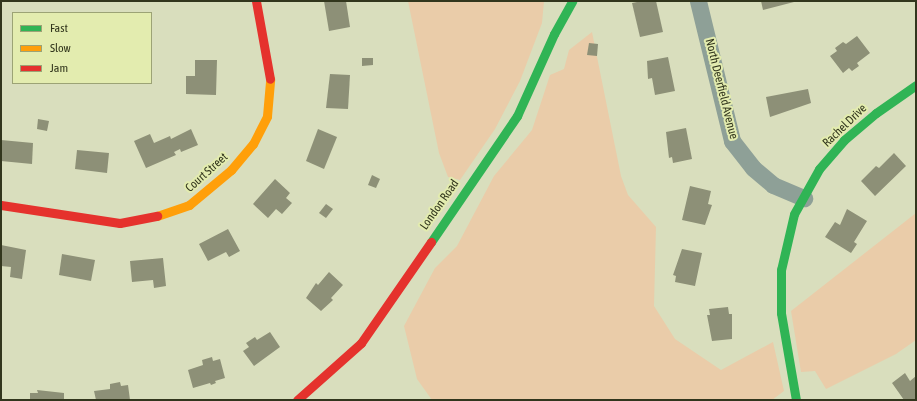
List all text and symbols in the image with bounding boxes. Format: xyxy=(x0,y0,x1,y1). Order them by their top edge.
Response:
legend xyxy=(12,12,152,84)
text: Fast xyxy=(50,21,68,35)
street label: North Deerfield Avenue xyxy=(702,37,740,141)
text: Slow xyxy=(50,41,71,55)
text: Jam xyxy=(50,61,68,75)
street label: Rachel Drive xyxy=(820,102,870,150)
street label: Court Street xyxy=(183,150,231,196)
street label: London Road xyxy=(418,177,462,233)

